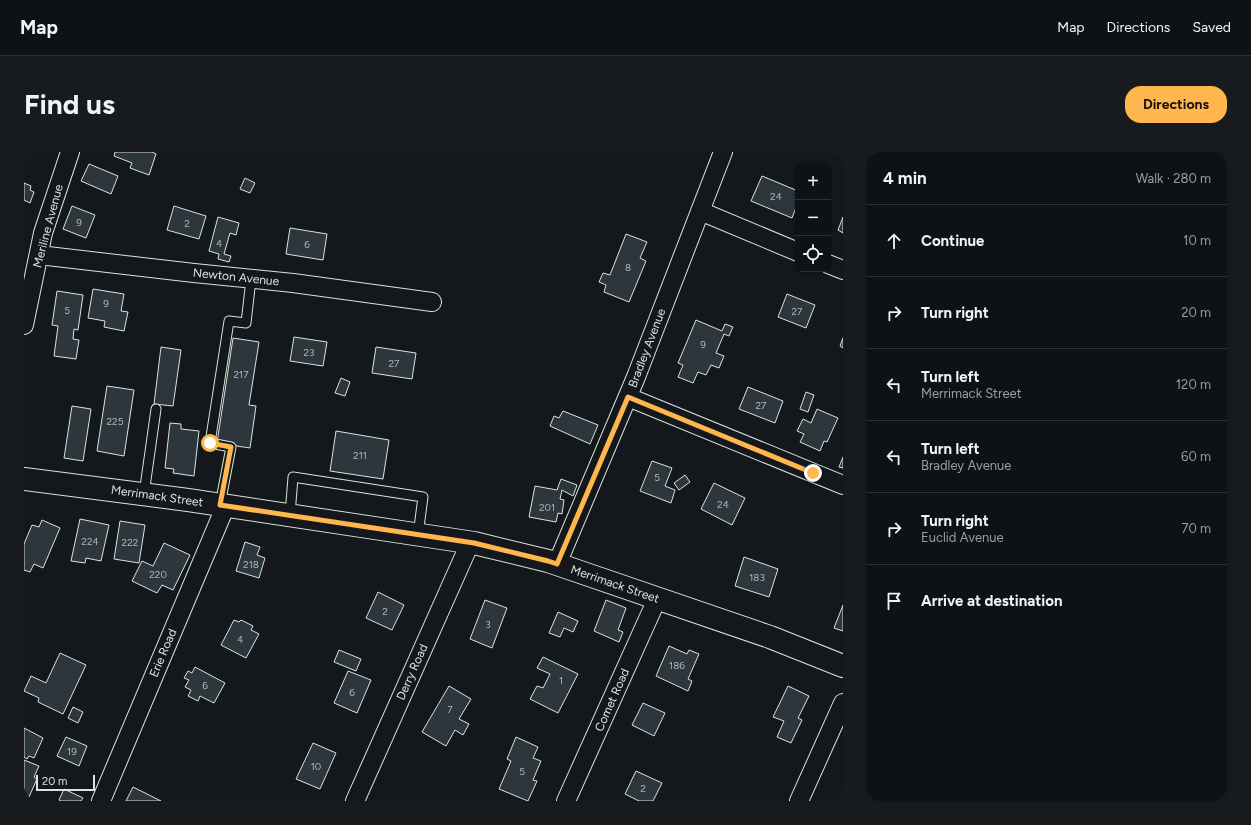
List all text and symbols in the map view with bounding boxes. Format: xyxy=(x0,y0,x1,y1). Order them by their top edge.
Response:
text: Map xyxy=(20,16,58,39)
text: Map xyxy=(1057,19,1085,36)
text: Directions xyxy=(1107,19,1170,36)
text: Saved xyxy=(1192,19,1231,36)
button: Directions xyxy=(1125,86,1227,123)
text: Find us xyxy=(24,87,115,121)
map controls xyxy=(795,164,831,272)
button: + xyxy=(795,164,831,200)
text: 4 min xyxy=(883,168,927,188)
text: Walk · 280 m xyxy=(1136,171,1211,186)
street label: Meriline Avenue xyxy=(30,182,66,269)
house number: 24 xyxy=(770,190,782,203)
button: − xyxy=(795,200,831,236)
house number: 9 xyxy=(76,216,82,229)
house number: 2 xyxy=(184,217,190,230)
icon: ahead xyxy=(883,230,905,252)
text: Continue xyxy=(921,232,984,250)
text: 10 m xyxy=(1183,233,1211,248)
button: locate xyxy=(795,236,831,272)
house number: 4 xyxy=(216,237,222,250)
house number: 6 xyxy=(304,238,310,251)
house number: 8 xyxy=(625,261,631,274)
street label: Newton Avenue xyxy=(192,266,280,289)
house number: 9 xyxy=(103,297,109,310)
icon: right xyxy=(883,302,905,324)
house number: 5 xyxy=(64,304,70,317)
text: Turn right xyxy=(921,304,989,322)
house number: 27 xyxy=(792,305,803,318)
text: 20 m xyxy=(1181,305,1211,320)
street label: Bradley Avenue xyxy=(626,306,669,389)
house number: 9 xyxy=(700,338,706,351)
house number: 23 xyxy=(303,346,315,359)
house number: 27 xyxy=(389,357,400,370)
house number: 217 xyxy=(233,368,249,381)
text: Turn left xyxy=(921,368,979,386)
icon: left xyxy=(883,374,905,396)
text: 120 m xyxy=(1176,377,1211,392)
text: Merrimack Street xyxy=(921,386,1022,401)
house number: 27 xyxy=(756,399,767,412)
house number: 225 xyxy=(107,415,124,428)
route start xyxy=(201,434,219,452)
text: Turn left xyxy=(921,440,979,458)
icon: left xyxy=(883,446,905,468)
house number: 211 xyxy=(353,449,367,462)
text: 60 m xyxy=(1181,449,1211,464)
text: Bradley Avenue xyxy=(921,458,1011,473)
route end xyxy=(804,464,822,482)
house number: 5 xyxy=(654,471,660,484)
street label: Merrimack Street xyxy=(110,483,204,509)
house number: 24 xyxy=(717,498,729,511)
house number: 201 xyxy=(539,501,555,514)
text: Turn right xyxy=(921,512,989,530)
icon: right xyxy=(883,518,905,540)
text: 70 m xyxy=(1181,521,1211,536)
text: Euclid Avenue xyxy=(921,530,1004,545)
house number: 224 xyxy=(81,535,99,548)
house number: 222 xyxy=(122,536,138,549)
house number: 218 xyxy=(243,558,259,571)
street label: Merrimack Street xyxy=(569,562,662,606)
house number: 220 xyxy=(149,568,167,581)
house number: 183 xyxy=(749,571,765,584)
icon: arrive xyxy=(883,590,905,612)
text: Arrive at destination xyxy=(921,592,1062,610)
house number: 2 xyxy=(382,605,388,618)
house number: 3 xyxy=(485,618,491,631)
street label: Erie Road xyxy=(147,627,179,679)
house number: 4 xyxy=(237,633,243,646)
street label: Derry Road xyxy=(393,642,431,702)
house number: 186 xyxy=(669,659,685,672)
street label: Comet Road xyxy=(592,666,632,734)
house number: 1 xyxy=(559,674,563,687)
house number: 6 xyxy=(202,679,208,692)
house number: 6 xyxy=(349,686,355,699)
house number: 7 xyxy=(447,703,453,716)
house number: 19 xyxy=(67,745,77,758)
house number: 10 xyxy=(311,760,321,773)
house number: 5 xyxy=(519,765,525,778)
scale bar xyxy=(36,773,95,792)
text: 20 m xyxy=(42,775,67,788)
house number: 2 xyxy=(640,782,646,795)

